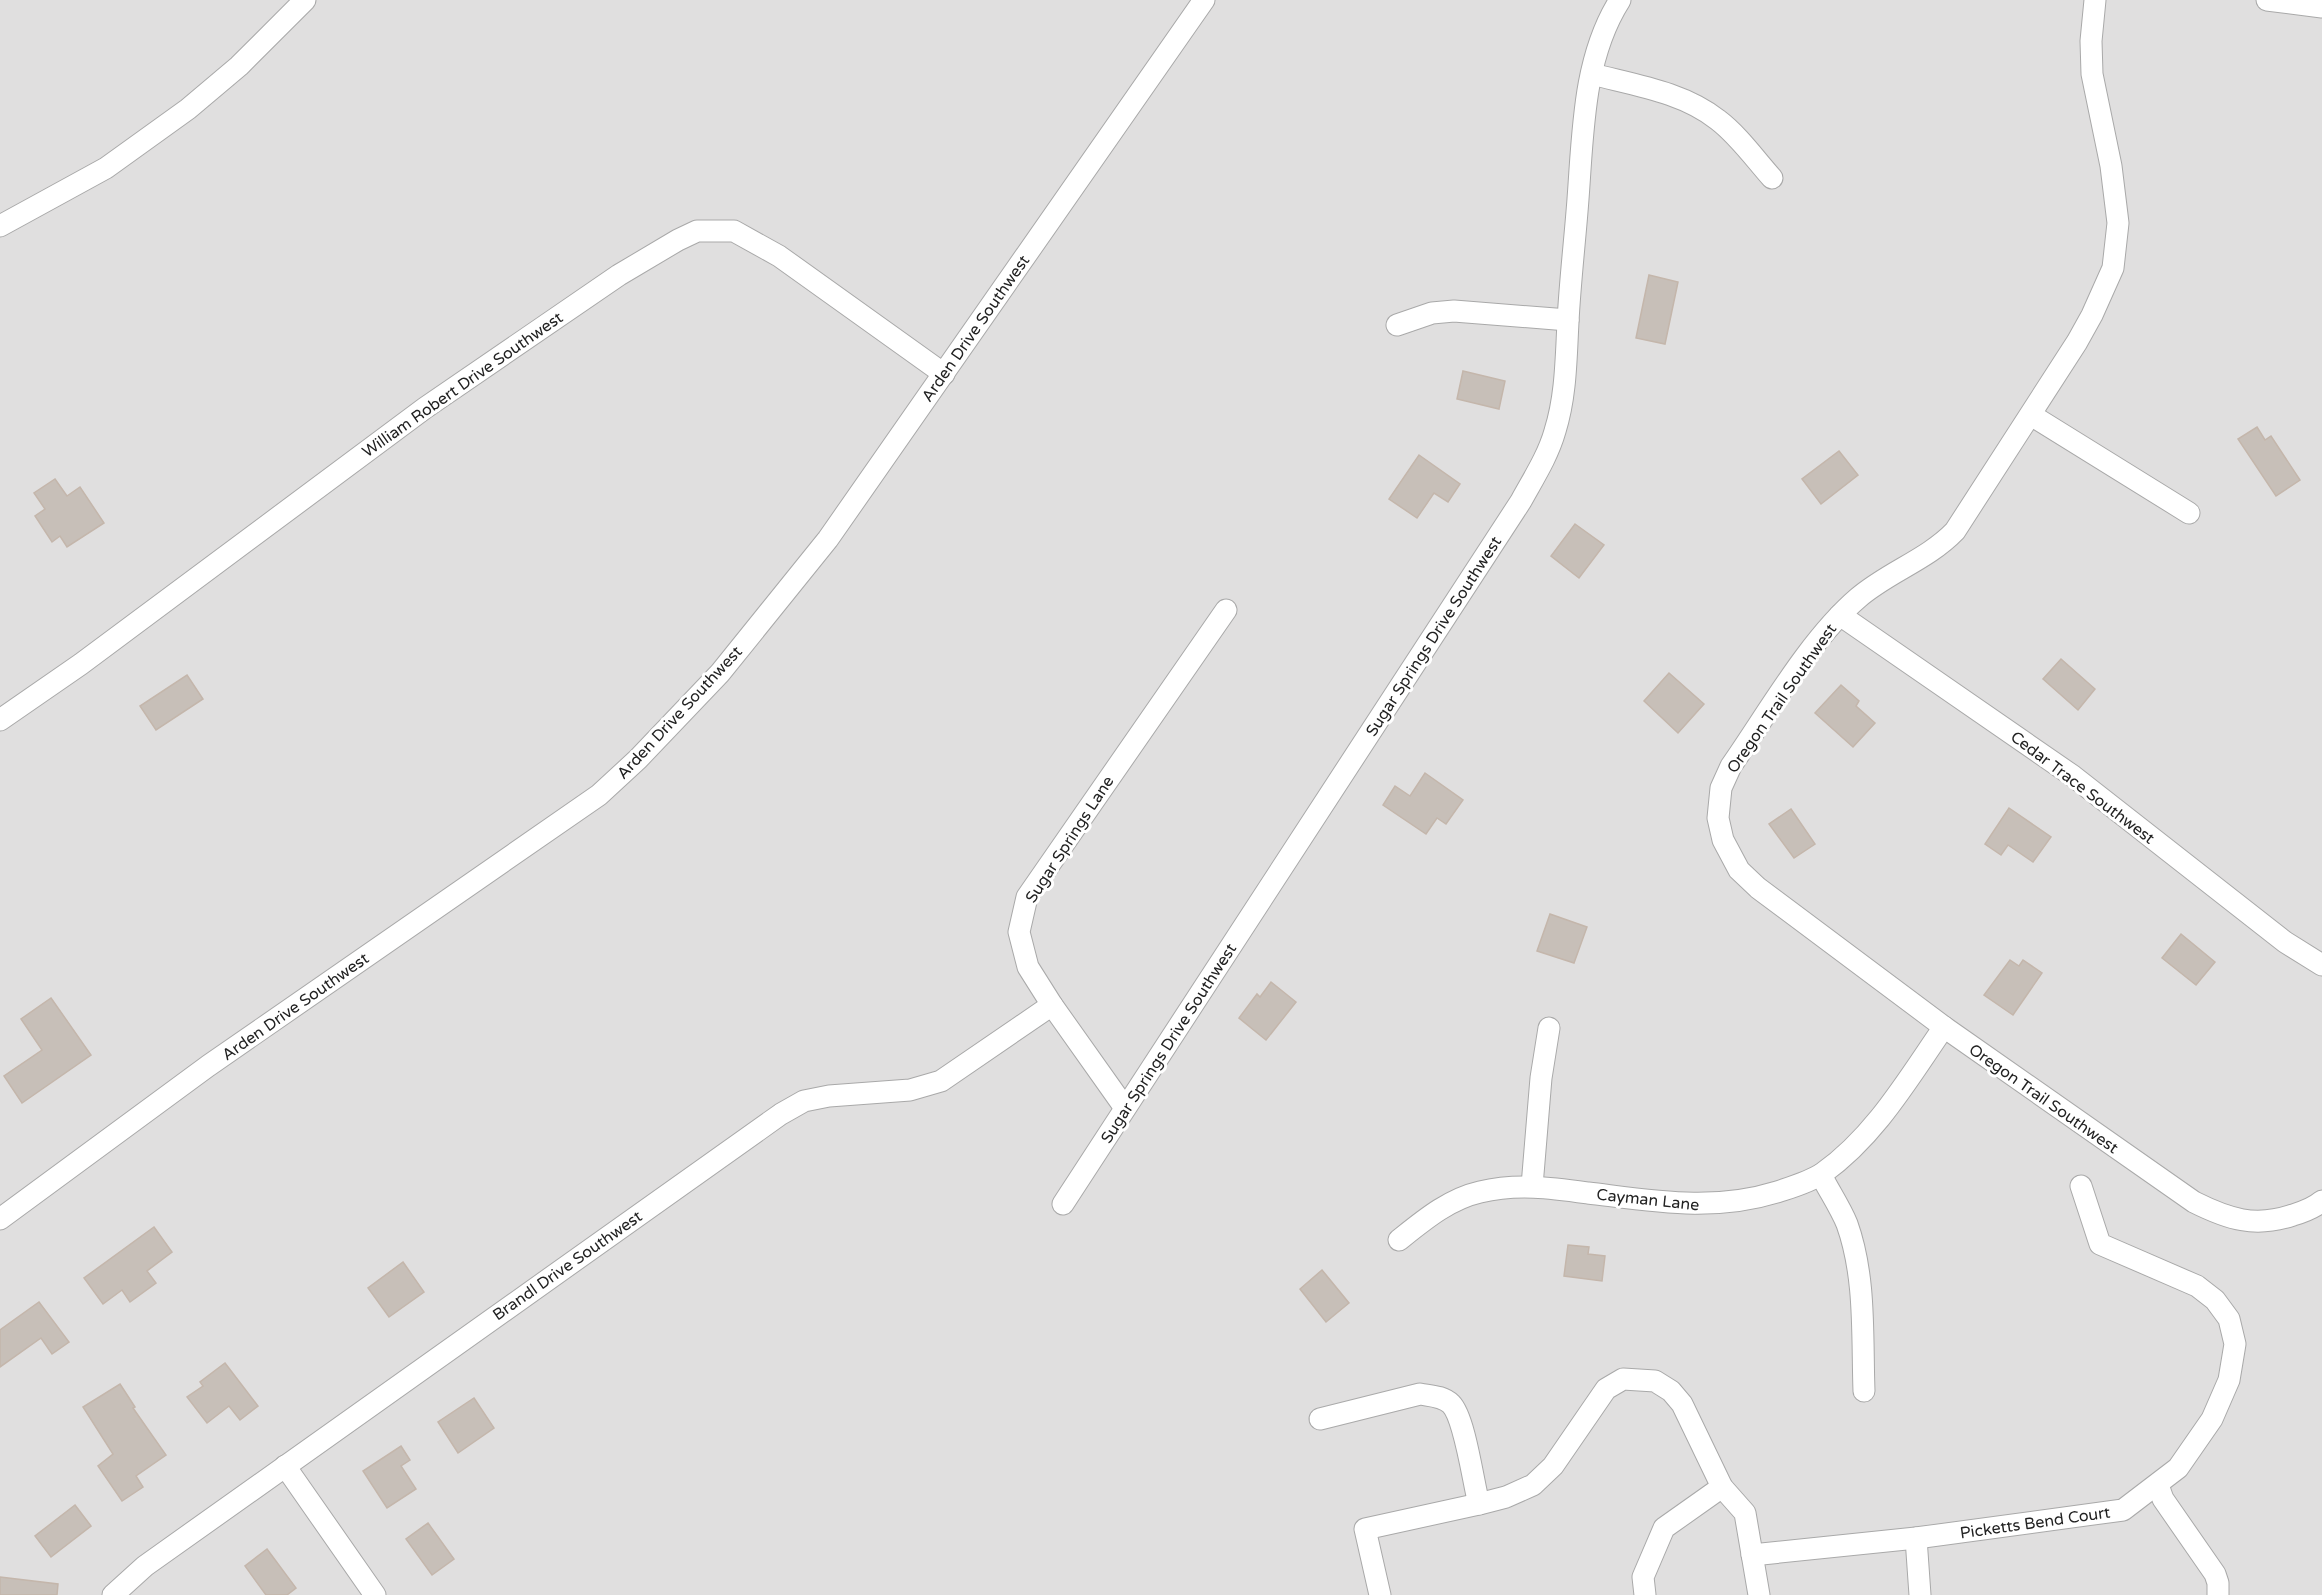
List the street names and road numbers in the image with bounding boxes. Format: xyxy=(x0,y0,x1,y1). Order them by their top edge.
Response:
street label: Arden Drive Southwest xyxy=(918,251,1034,406)
street label: William Robert Drive Southwest xyxy=(358,308,567,462)
street label: Sugar Springs Drive Southwest xyxy=(1362,533,1506,740)
street label: Oregon Trail Southwest xyxy=(1723,620,1841,777)
street label: Arden Drive Southwest xyxy=(613,642,747,783)
street label: Cedar Trace Southwest xyxy=(2006,727,2158,849)
street label: Sugar Springs Lane xyxy=(1021,772,1118,907)
street label: Sugar Springs Drive Southwest xyxy=(1097,940,1241,1147)
street label: Arden Drive Southwest xyxy=(218,949,373,1065)
street label: Oregon Trail Southwest xyxy=(1965,1040,2122,1158)
street label: Cayman Lane xyxy=(1596,1185,1700,1215)
street label: Brandl Drive Southwest xyxy=(489,1207,646,1325)
street label: Picketts Bend Court xyxy=(1959,1503,2112,1543)

